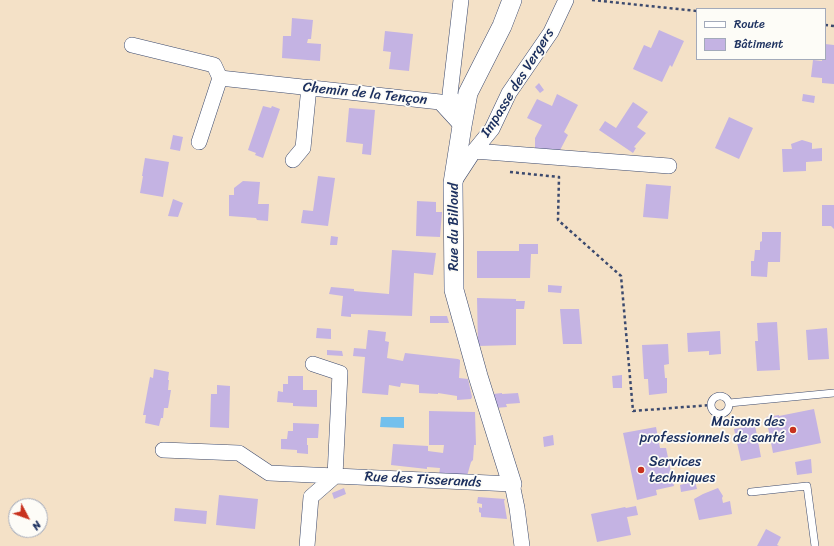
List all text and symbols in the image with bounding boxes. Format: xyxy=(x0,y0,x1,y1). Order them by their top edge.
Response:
legend xyxy=(696,8,826,60)
text: Route xyxy=(734,13,765,35)
street label: Impasse des Vergers xyxy=(478,26,558,140)
text: Bâtiment xyxy=(734,33,783,55)
street label: Chemin de la Tençon xyxy=(302,79,428,109)
street label: Rue du Billoud xyxy=(446,183,462,271)
place label: Maisons des professionnels de santé xyxy=(640,414,785,446)
marker: Maisons des professionnels de santé xyxy=(788,425,798,435)
place label: Services techniques xyxy=(649,454,715,486)
marker: Services techniques xyxy=(636,465,646,475)
street label: Rue des Tisserands xyxy=(364,469,482,491)
north arrow xyxy=(8,498,48,538)
text: N xyxy=(27,516,46,535)

